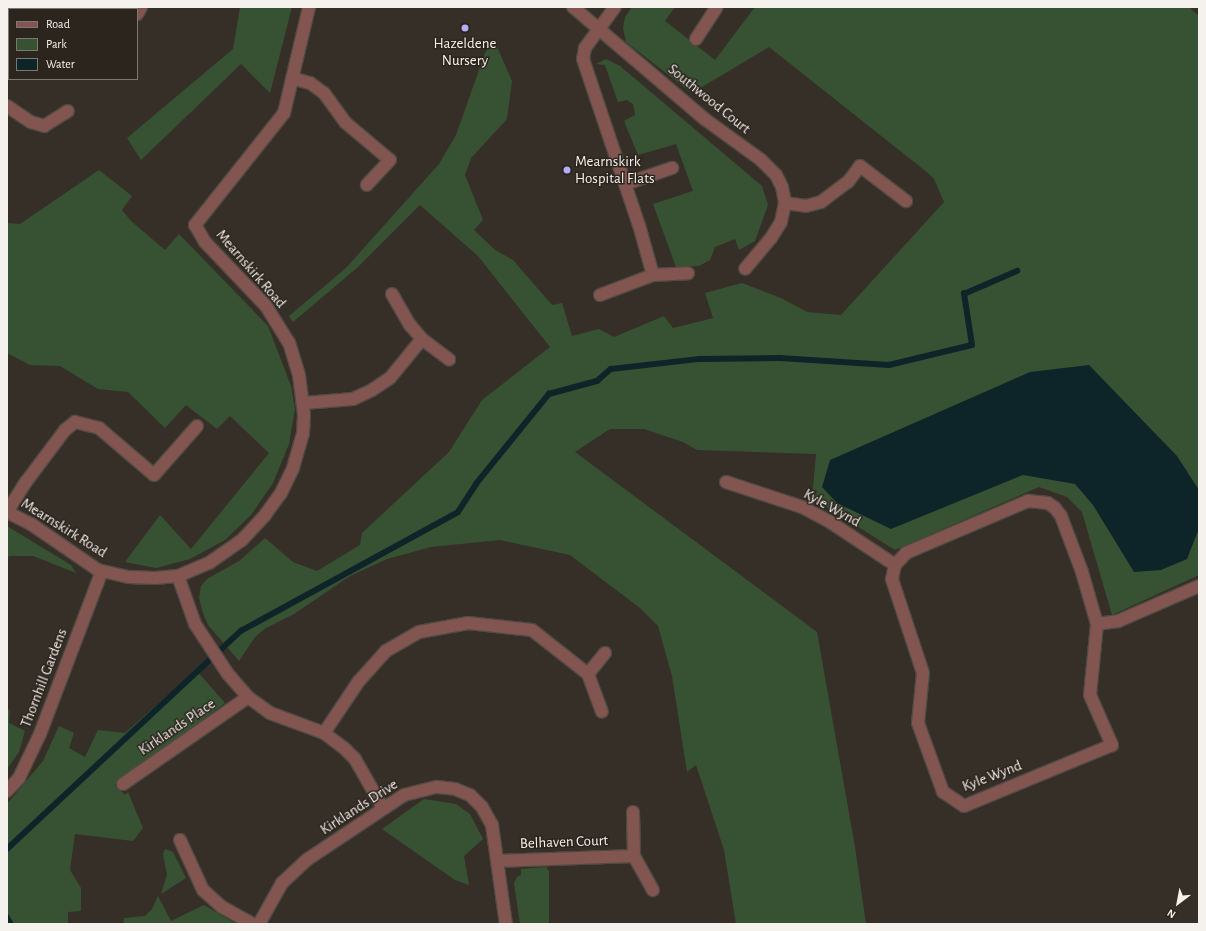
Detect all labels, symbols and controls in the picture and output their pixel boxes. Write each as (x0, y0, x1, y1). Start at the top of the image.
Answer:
legend (8, 8, 138, 80)
text: Road (46, 18, 70, 30)
marker: Hazeldene Nursery (460, 23, 470, 33)
place label: Hazeldene Nursery (434, 34, 496, 69)
text: Park (46, 38, 67, 50)
text: Water (46, 58, 75, 70)
street label: Southwood Court (664, 60, 754, 138)
place label: Mearnskirk Hospital Flats (575, 152, 654, 187)
marker: Mearnskirk Hospital Flats (562, 165, 572, 175)
street label: Mearnskirk Road (212, 226, 290, 312)
street label: Kyle Wynd (800, 485, 864, 531)
street label: Mearnskirk Road (18, 494, 110, 562)
street label: Thornhill Gardens (17, 626, 71, 730)
street label: Kirklands Place (135, 695, 219, 759)
street label: Kyle Wynd (960, 756, 1024, 796)
street label: Kirklands Drive (317, 775, 401, 839)
street label: Belhaven Court (520, 831, 608, 853)
north arrow (1158, 883, 1198, 923)
text: N (1165, 907, 1178, 920)

